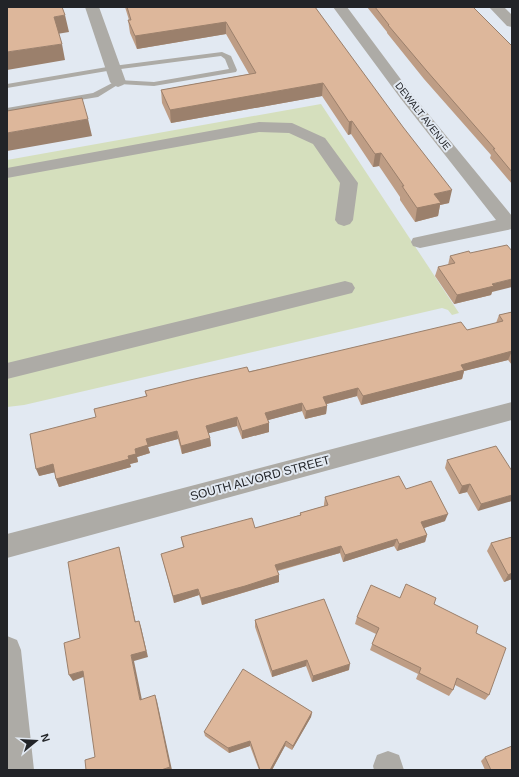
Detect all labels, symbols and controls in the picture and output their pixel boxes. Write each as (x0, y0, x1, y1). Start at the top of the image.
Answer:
street label: DEWALT AVENUE (393, 80, 453, 152)
street label: SOUTH ALVORD STREET (189, 452, 332, 503)
north arrow (16, 721, 56, 761)
text: N (39, 732, 52, 744)

